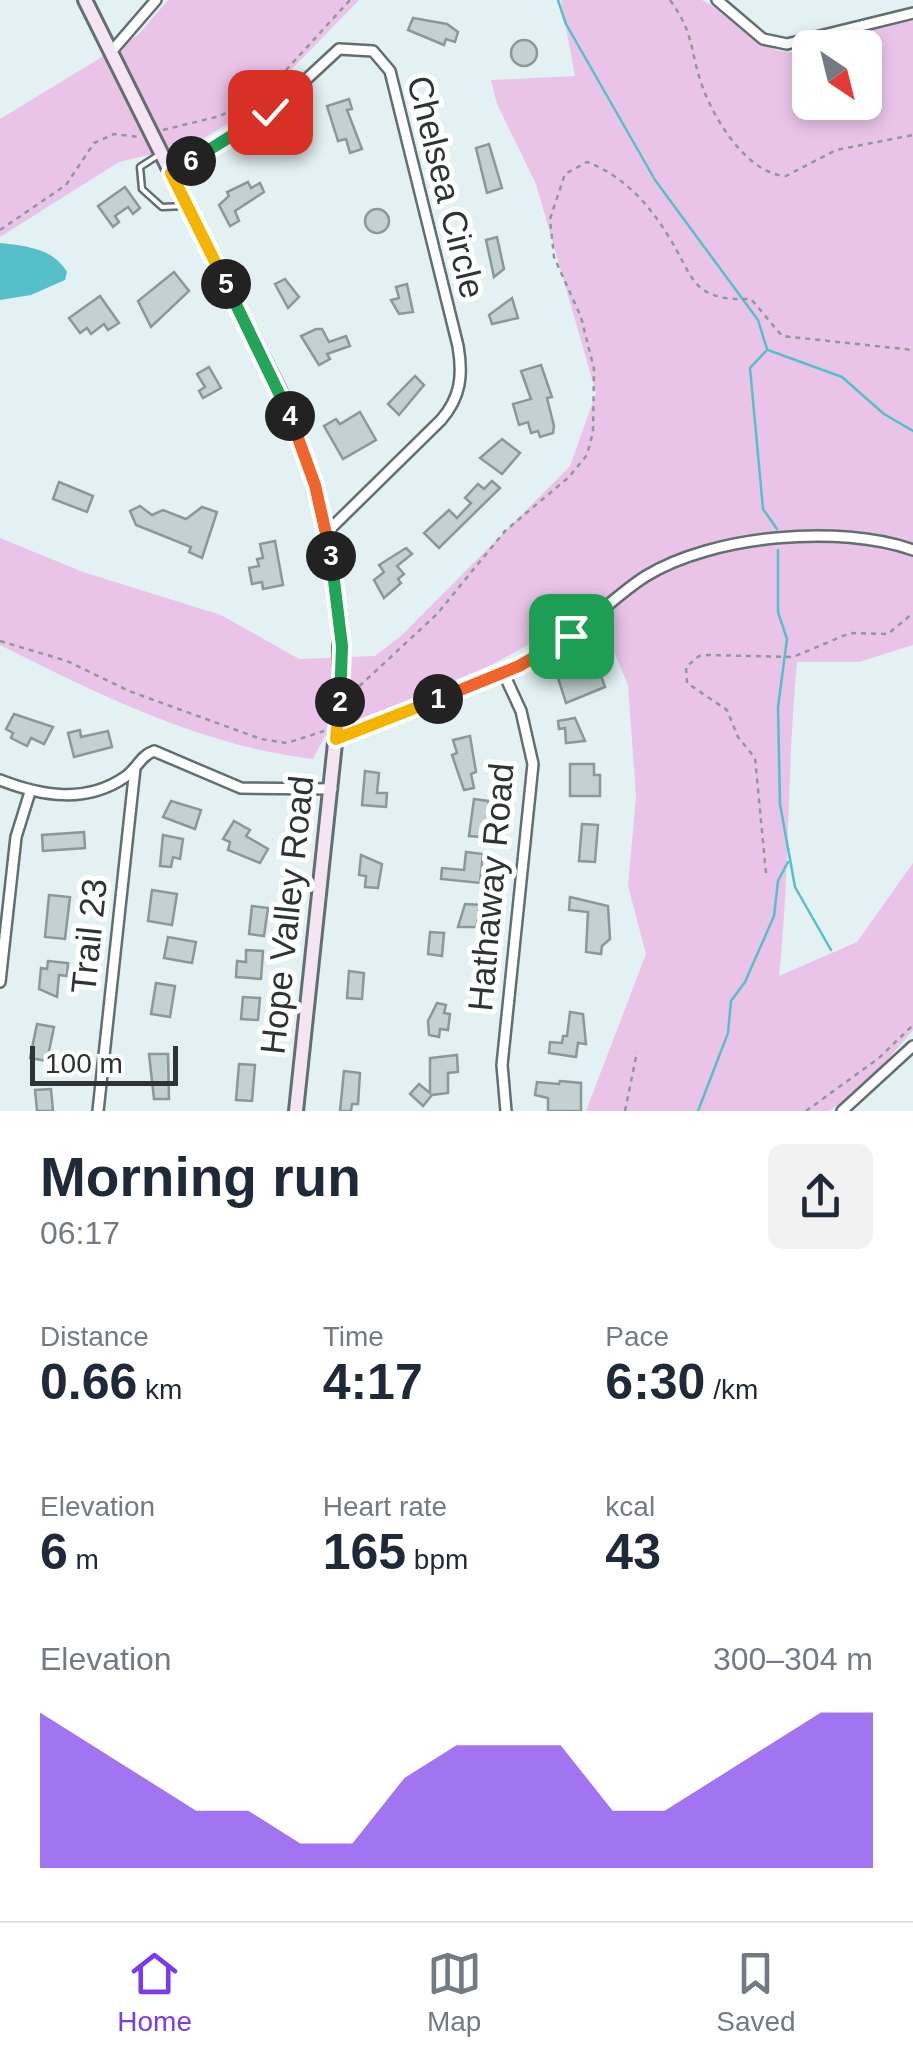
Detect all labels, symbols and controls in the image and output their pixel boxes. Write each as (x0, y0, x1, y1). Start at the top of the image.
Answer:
north arrow (792, 30, 882, 120)
map controls (792, 30, 882, 120)
pin (228, 70, 313, 155)
street label: Chelsea Circle (400, 72, 493, 302)
icon: check (243, 85, 298, 140)
pin: 6 (166, 136, 216, 186)
text: 6 (183, 145, 199, 176)
pin: 5 (201, 259, 251, 309)
text: 5 (218, 268, 234, 299)
pin: 4 (265, 391, 315, 441)
text: 4 (282, 400, 298, 431)
pin: 3 (306, 531, 356, 581)
text: 3 (323, 540, 339, 571)
pin (529, 594, 614, 679)
icon: arrive (544, 609, 599, 664)
pin: 1 (413, 674, 463, 724)
pin: 2 (315, 677, 365, 727)
text: 1 (430, 683, 446, 714)
text: 2 (332, 686, 348, 717)
street label: Hathaway Road (460, 761, 521, 1013)
street label: Hope Valley Road (253, 774, 321, 1056)
street label: Trail 23 (63, 877, 114, 995)
scale bar (30, 1041, 178, 1086)
text: 100 m (45, 1048, 123, 1079)
button: share (768, 1144, 873, 1249)
text: Morning run (40, 1146, 361, 1208)
text: 06:17 (40, 1215, 120, 1251)
text: Distance (40, 1321, 149, 1352)
text: Time (323, 1321, 384, 1352)
text: Pace (605, 1321, 669, 1352)
text: 0.66 (40, 1354, 137, 1410)
text: 4:17 (323, 1354, 423, 1410)
text: 6:30 (605, 1354, 705, 1410)
text: km (137, 1374, 182, 1405)
text: /km (705, 1374, 758, 1405)
text: Elevation (40, 1491, 155, 1522)
text: Heart rate (323, 1491, 447, 1522)
text: kcal (605, 1491, 655, 1522)
text: 6 (40, 1524, 68, 1580)
text: 165 (323, 1524, 406, 1580)
text: 43 (605, 1524, 661, 1580)
text: m (68, 1544, 99, 1575)
text: bpm (406, 1544, 468, 1575)
text: Elevation (40, 1641, 172, 1677)
text: 300–304 m (713, 1641, 873, 1677)
tab: Home (117, 1946, 192, 2038)
tab: Map (427, 1946, 482, 2038)
tab: Saved (716, 1946, 796, 2038)

